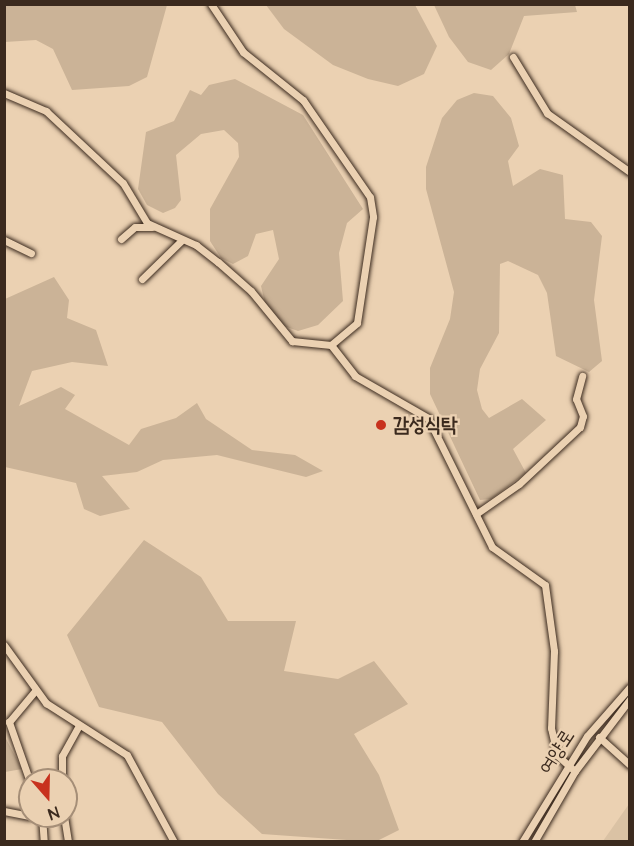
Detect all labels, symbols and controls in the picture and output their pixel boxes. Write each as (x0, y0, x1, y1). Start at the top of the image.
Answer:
place label: 감성식탁 (393, 413, 457, 437)
marker: 감성식탁 (374, 418, 388, 432)
street label: 여양로 (534, 725, 580, 779)
north arrow (18, 768, 78, 828)
text: N (45, 801, 62, 825)

